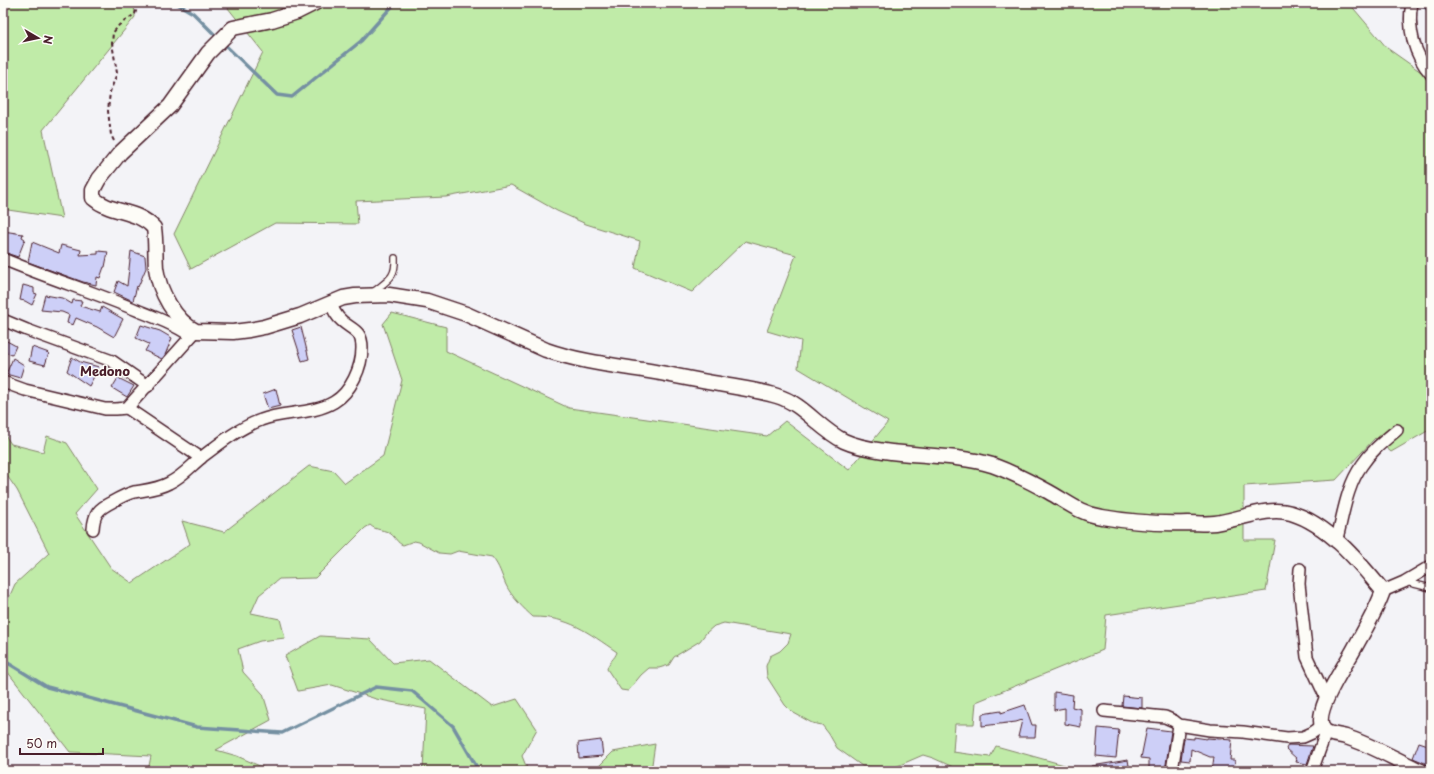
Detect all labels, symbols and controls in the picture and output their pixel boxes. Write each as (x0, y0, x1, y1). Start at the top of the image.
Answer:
north arrow (18, 18, 58, 58)
text: N (39, 34, 57, 46)
district label: Medono (80, 361, 130, 380)
scale bar (20, 730, 103, 756)
text: 50 m (26, 734, 57, 752)

